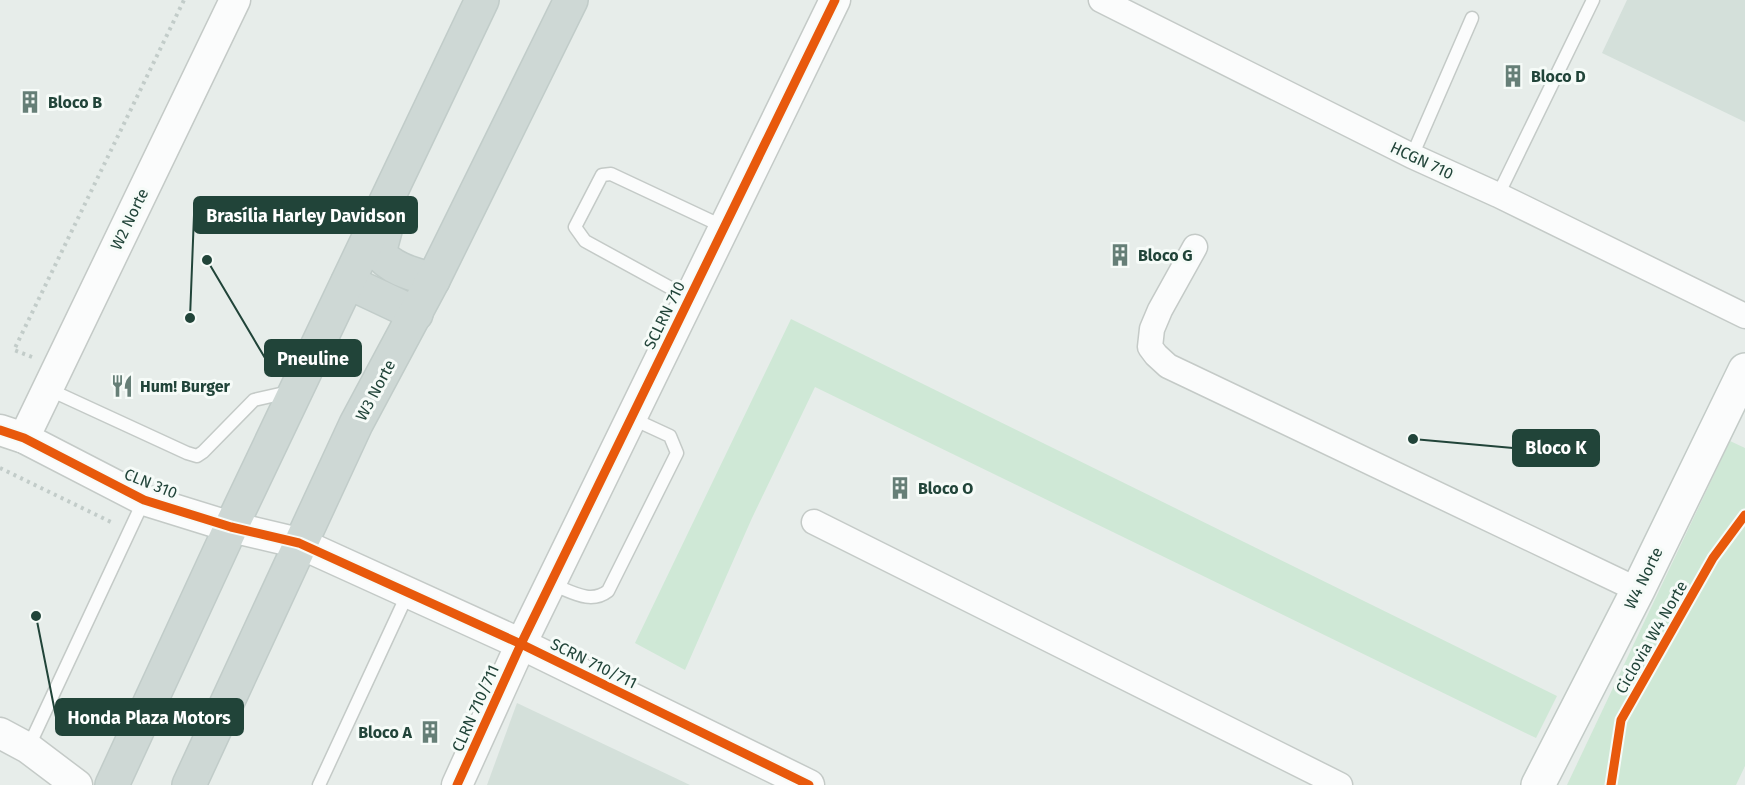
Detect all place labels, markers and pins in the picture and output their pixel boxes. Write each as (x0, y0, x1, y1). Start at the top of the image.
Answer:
building icon: Bloco D (1500, 63, 1526, 89)
place label: Bloco D (1531, 67, 1586, 86)
building icon: Bloco B (17, 89, 43, 115)
place label: Bloco B (48, 93, 102, 112)
callout: Brasília Harley Davidson (194, 197, 417, 233)
building icon: Bloco G (1107, 242, 1133, 268)
place label: Bloco G (1138, 246, 1193, 265)
callout: Pneuline (265, 340, 361, 376)
restaurant icon: Hum! Burger (109, 373, 135, 399)
place label: Hum! Burger (140, 377, 231, 396)
callout: Bloco K (1513, 430, 1599, 466)
building icon: Bloco O (887, 475, 913, 501)
place label: Bloco O (918, 479, 973, 498)
callout: Honda Plaza Motors (56, 699, 243, 735)
building icon: Bloco A (417, 719, 443, 745)
place label: Bloco A (358, 723, 413, 742)

